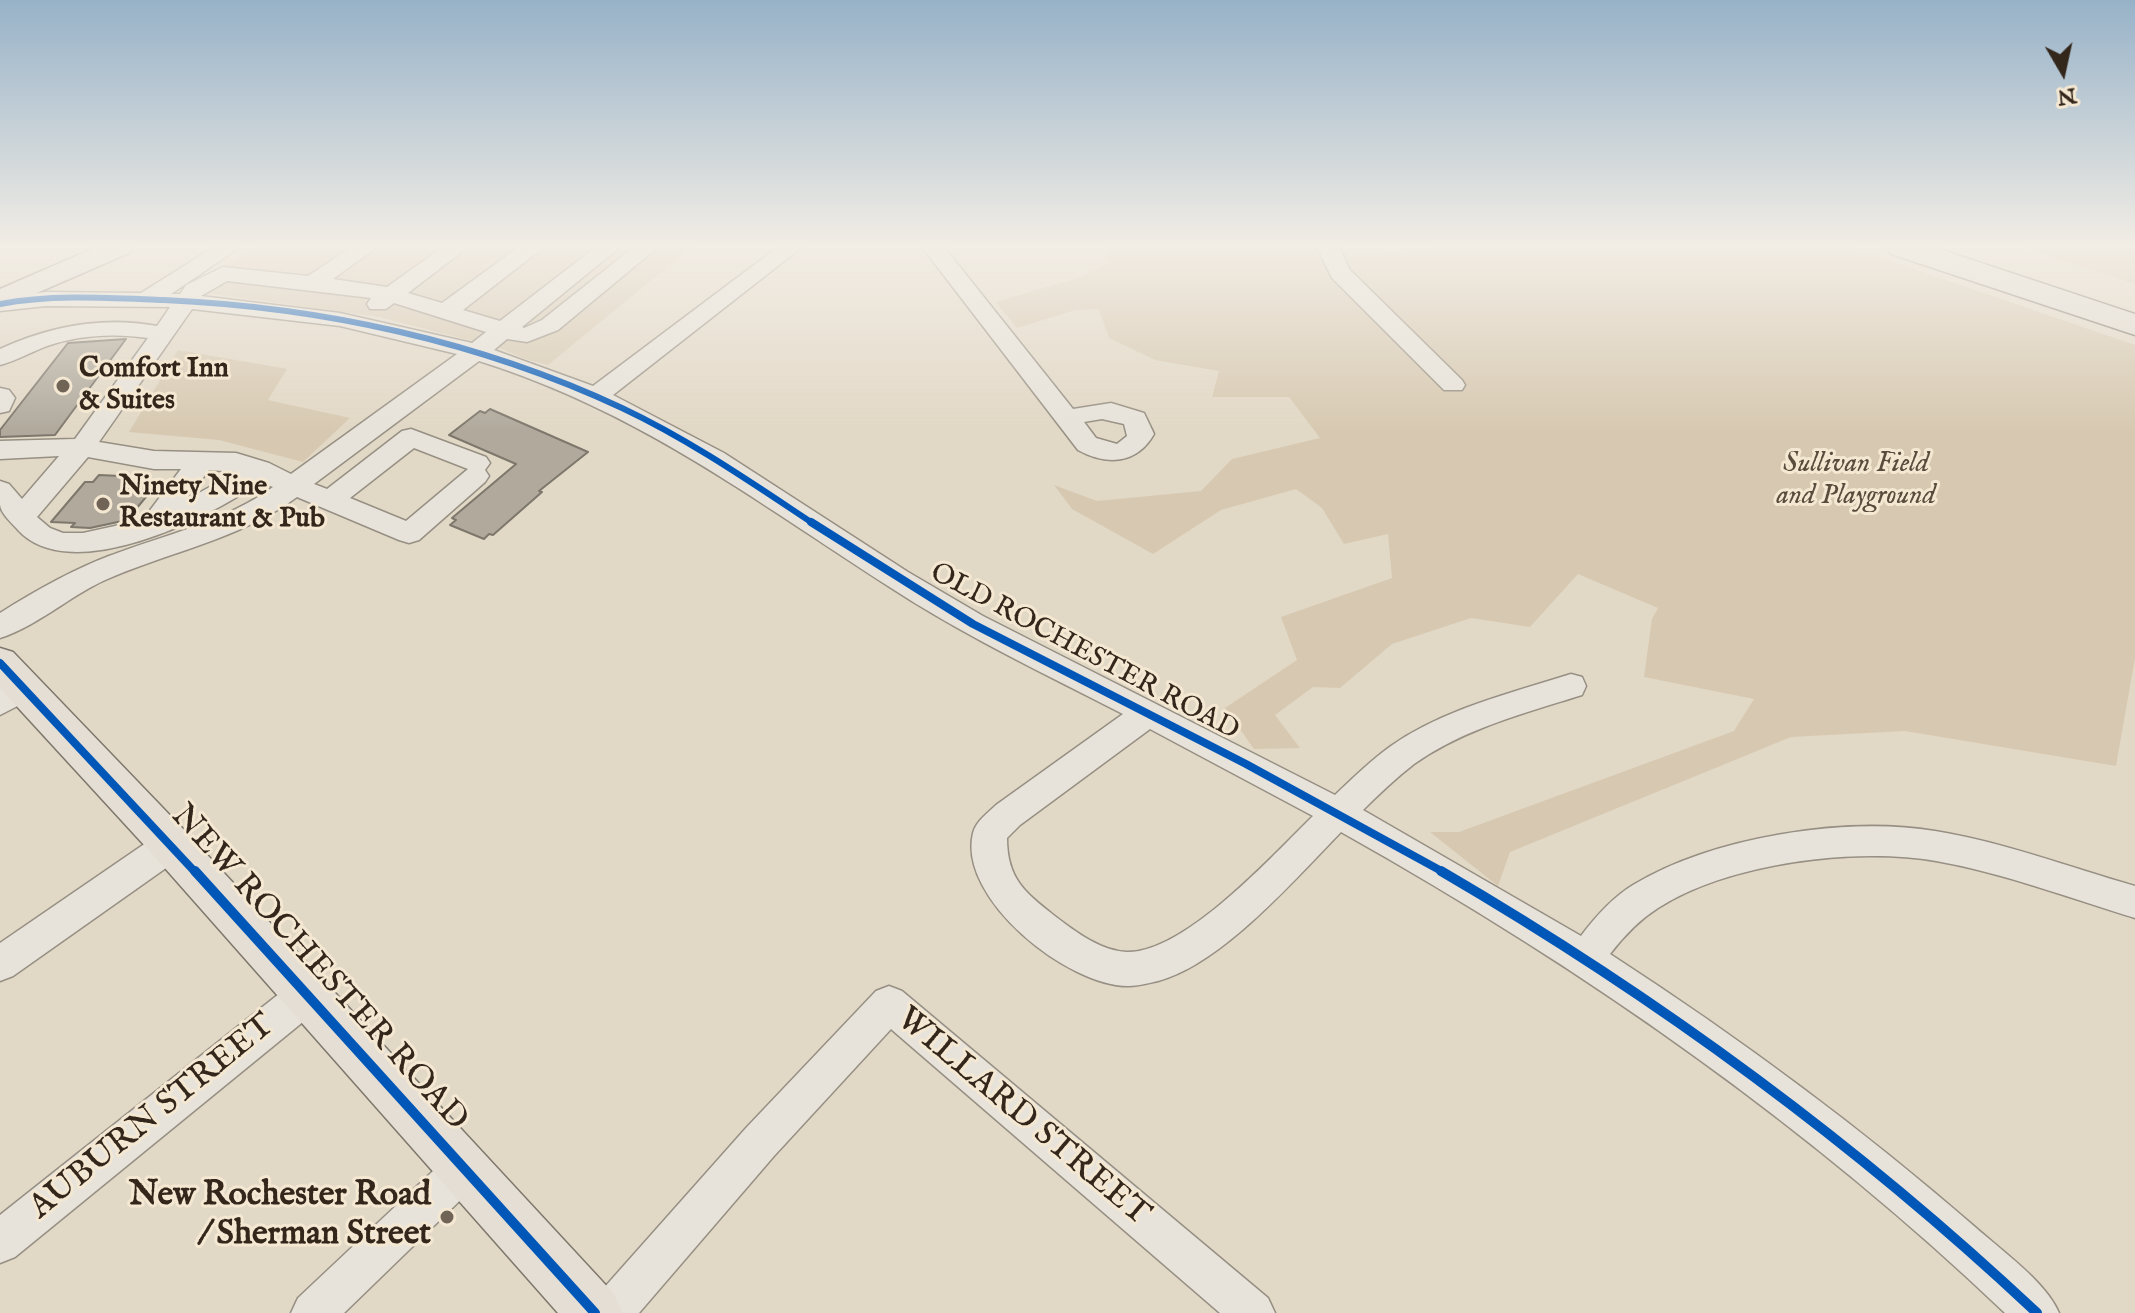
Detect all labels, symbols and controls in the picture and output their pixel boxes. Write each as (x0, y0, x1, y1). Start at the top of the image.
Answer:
north arrow (2023, 32, 2103, 112)
text: N (2055, 80, 2078, 111)
place label: Comfort Inn & Suites (79, 353, 229, 419)
marker: Comfort Inn & Suites (54, 377, 72, 395)
park label: Sullivan Field and Playground (1776, 448, 1936, 514)
place label: Ninety Nine Restaurant & Pub (119, 471, 325, 537)
marker: Ninety Nine Restaurant & Pub (94, 495, 112, 513)
street label: OLD ROCHESTER ROAD (924, 557, 1244, 749)
street label: NEW ROCHESTER ROAD (161, 798, 475, 1140)
street label: WILLARD STREET (887, 1000, 1157, 1236)
street label: AUBURN STREET (22, 1007, 284, 1229)
place label: New Rochester Road / Sherman Street (129, 1177, 431, 1256)
marker: New Rochester Road / Sherman Street (438, 1208, 456, 1226)

